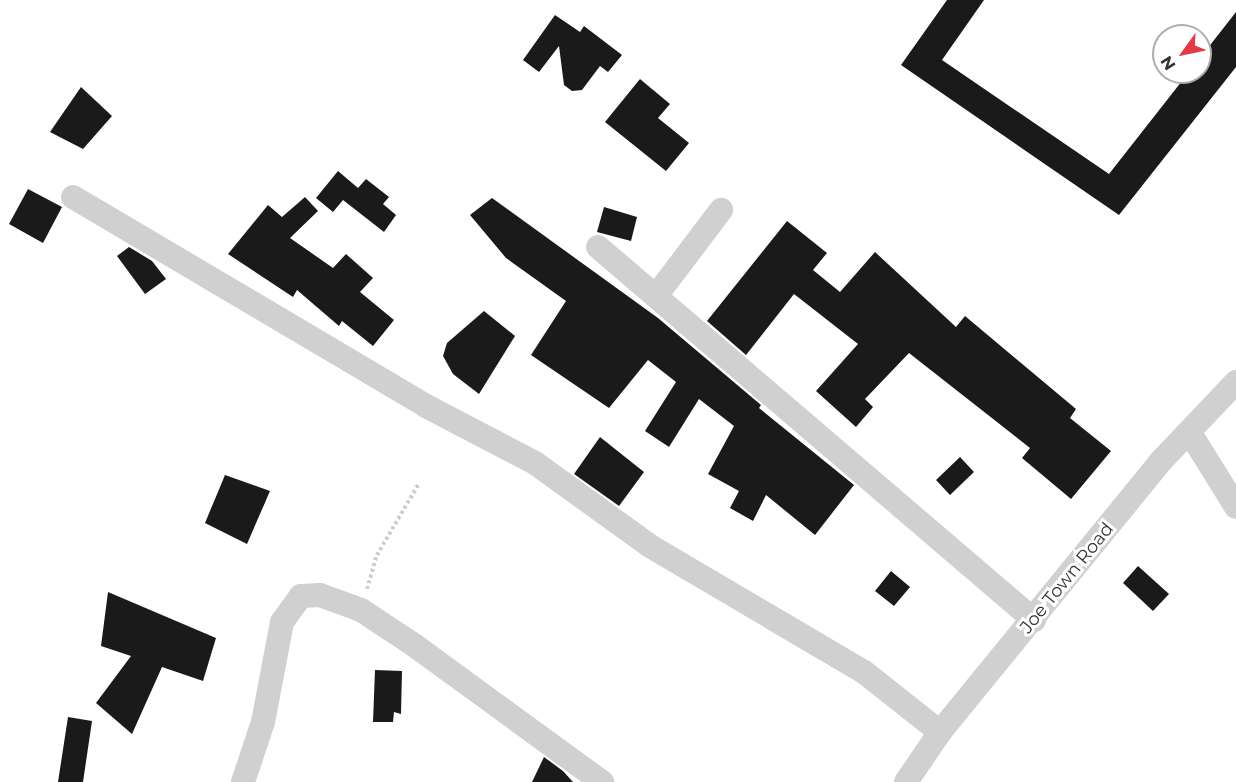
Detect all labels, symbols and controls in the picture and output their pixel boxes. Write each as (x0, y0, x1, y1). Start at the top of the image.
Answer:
north arrow (1152, 24, 1212, 84)
text: N (1157, 52, 1180, 74)
street label: Joe Town Road (1016, 518, 1118, 638)

